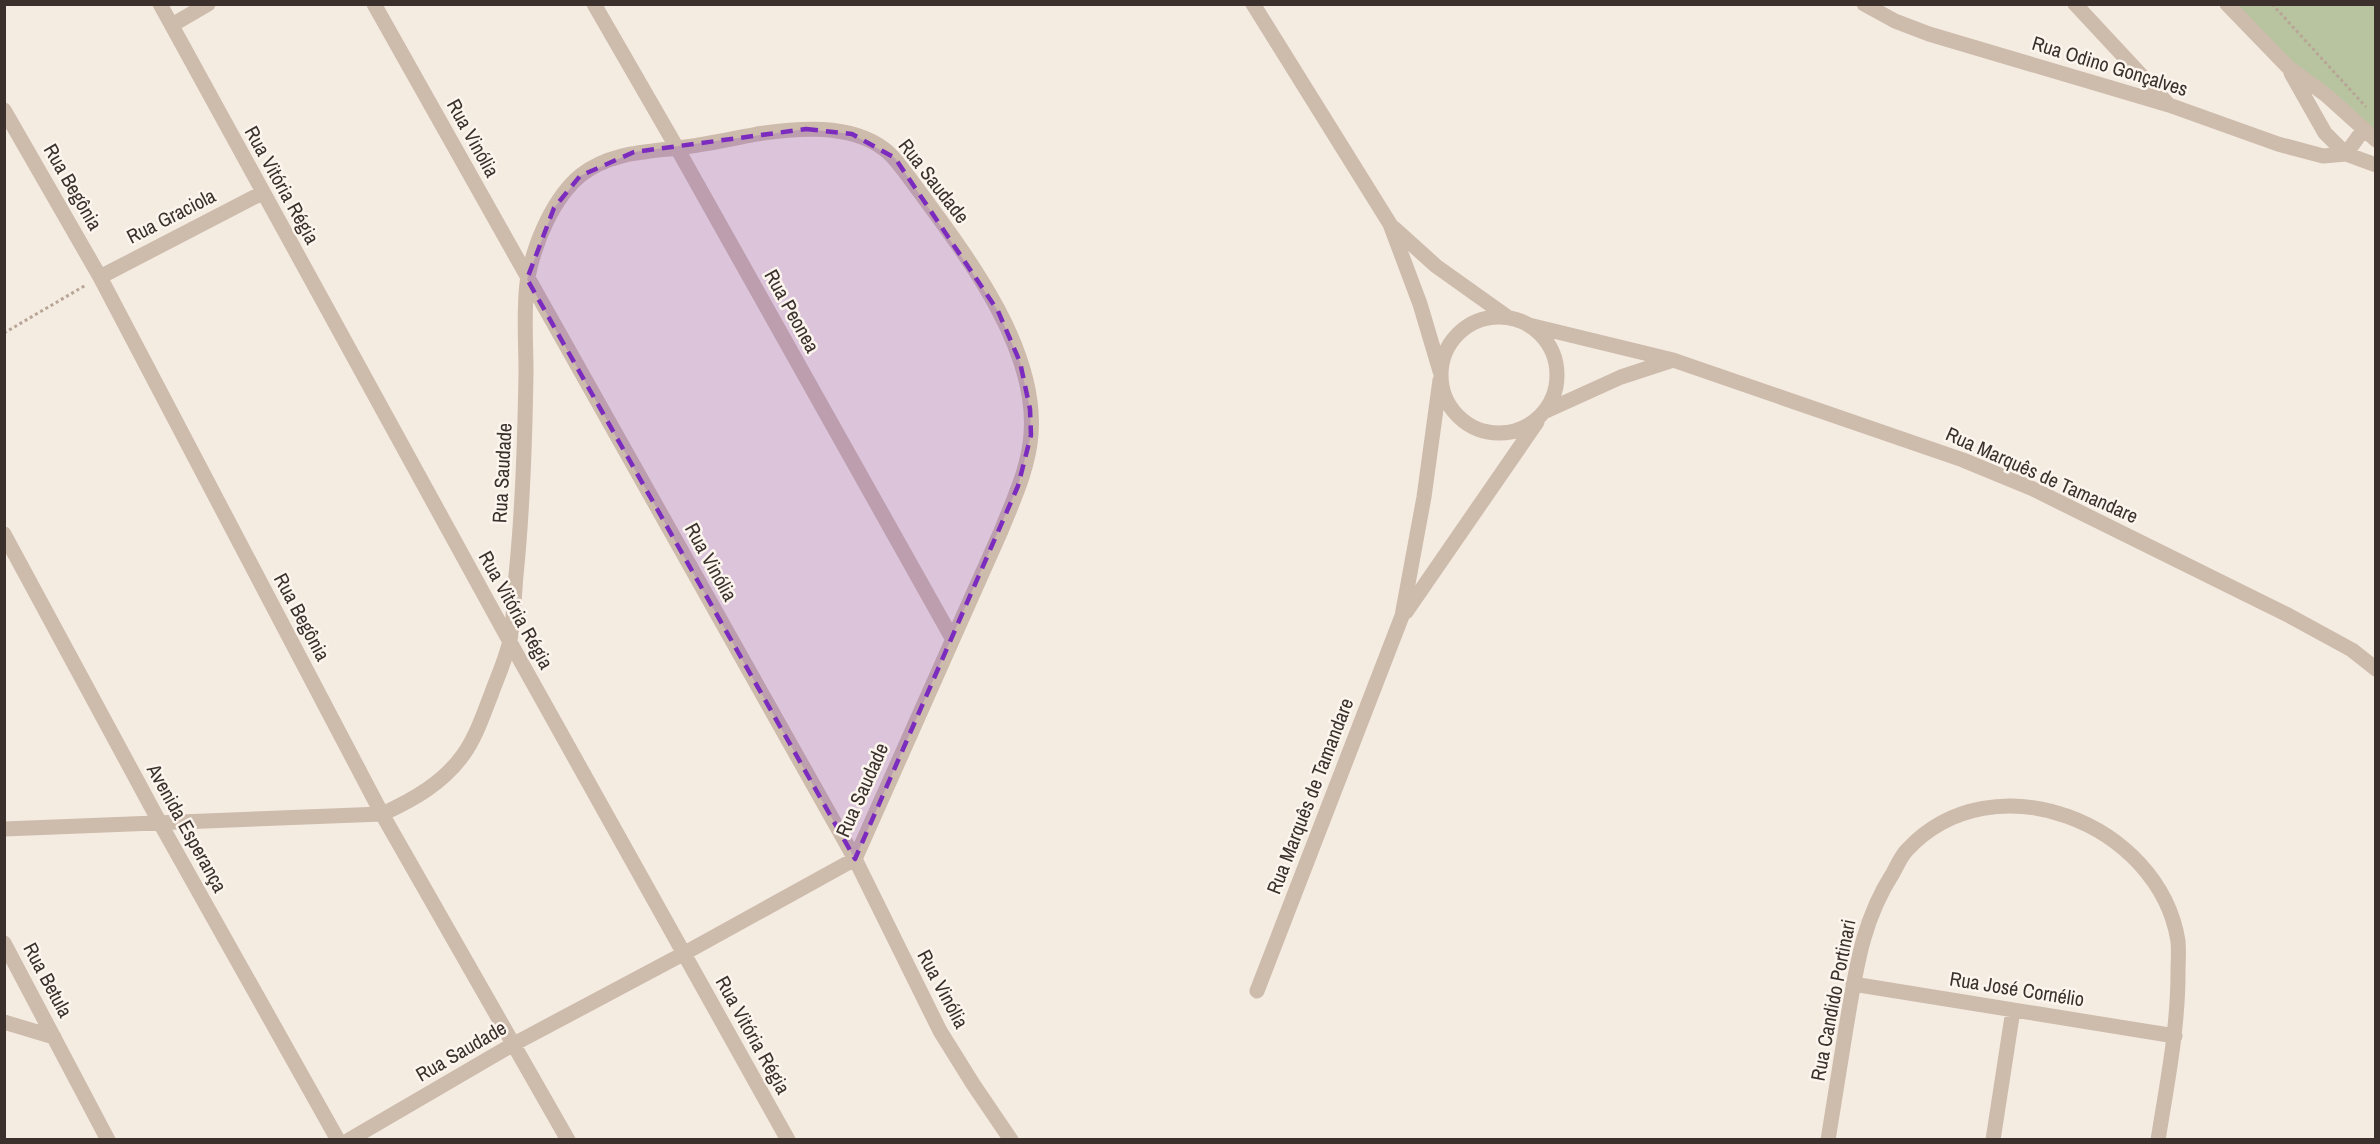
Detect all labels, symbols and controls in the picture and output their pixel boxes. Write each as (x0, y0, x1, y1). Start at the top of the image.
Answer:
street label: Rua Odino Gonçalves (2029, 29, 2191, 102)
street label: Rua Vinólia (441, 94, 506, 182)
street label: Rua Vitória Régia (239, 121, 326, 249)
street label: Rua Saudade (893, 133, 976, 229)
street label: Rua Begônia (38, 139, 109, 235)
street label: Rua Graciola (122, 182, 220, 250)
street label: Rua Peonea (759, 264, 826, 357)
street label: Rua Marquês de Tamandare (1942, 420, 2143, 529)
street label: Rua Saudade (485, 422, 518, 524)
street label: Rua Vinólia (679, 518, 744, 606)
street label: Rua Vitória Régia (473, 546, 560, 674)
street label: Rua Begônia (268, 568, 337, 665)
street label: Rua Marquês de Tamandare (1260, 694, 1359, 898)
street label: Rua Saudade (829, 738, 894, 841)
street label: Avenida Esperança (141, 758, 234, 897)
street label: Rua Candido Portinari (1804, 917, 1861, 1083)
street label: Rua Betula (17, 938, 79, 1022)
street label: Rua Vinólia (911, 945, 975, 1033)
street label: Rua José Cornélio (1948, 965, 2086, 1012)
street label: Rua Vitória Régia (710, 971, 797, 1099)
street label: Rua Saudade (411, 1014, 511, 1087)

